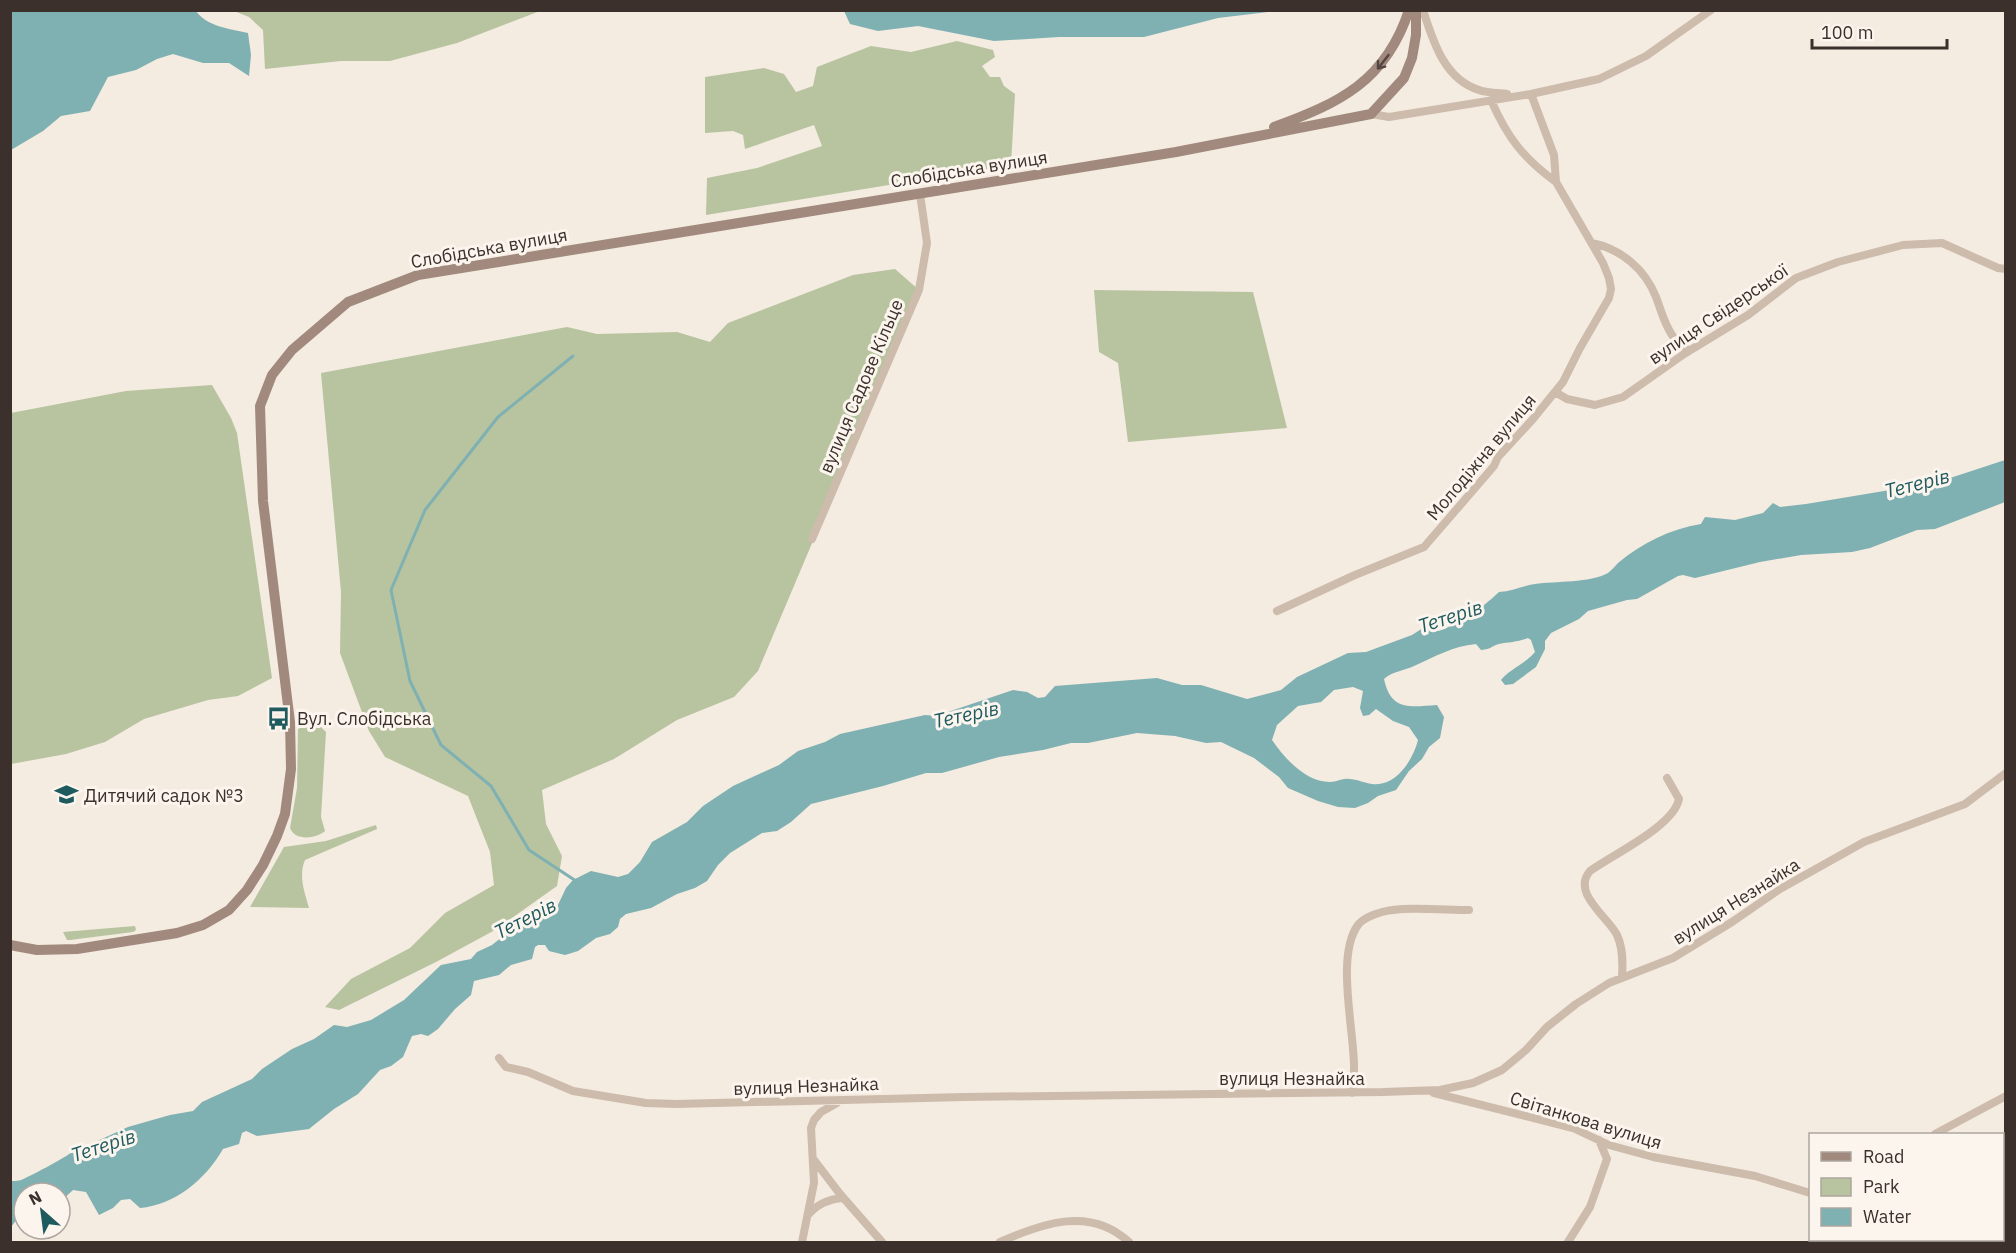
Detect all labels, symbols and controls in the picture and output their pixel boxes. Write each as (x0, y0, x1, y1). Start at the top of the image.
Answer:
scale bar (1812, 12, 1947, 50)
text: 100 m (1821, 21, 1873, 44)
one-way arrow (1376, 54, 1389, 70)
street label: Слобідська вулиця (889, 145, 1049, 193)
street label: Слобідська вулиця (409, 223, 569, 273)
street label: вулиця Свідерської (1644, 258, 1793, 369)
street label: вулиця Садове Кільце (814, 295, 908, 476)
street label: Молодіжна вулиця (1421, 389, 1541, 525)
water label: Тетерів (1882, 462, 1952, 504)
water label: Тетерів (1414, 593, 1486, 639)
water label: Тетерів (931, 694, 1001, 734)
bus stop icon: Вул. Слобідська (266, 705, 292, 731)
place label: Вул. Слобідська (297, 707, 432, 730)
school or university icon: Дитячий садок №3 (53, 782, 79, 808)
place label: Дитячий садок №3 (84, 784, 244, 807)
street label: вулиця Незнайка (1668, 852, 1804, 949)
water label: Тетерів (489, 891, 561, 945)
street label: вулиця Незнайка (1219, 1067, 1365, 1090)
street label: вулиця Незнайка (733, 1072, 880, 1100)
street label: Світанкова вулиця (1507, 1086, 1665, 1154)
water label: Тетерів (67, 1122, 139, 1168)
legend (1809, 1133, 2004, 1241)
text: Road (1863, 1145, 1904, 1168)
text: Park (1863, 1175, 1900, 1198)
north arrow (12, 1181, 72, 1241)
text: N (25, 1186, 45, 1209)
text: Water (1863, 1205, 1912, 1228)

